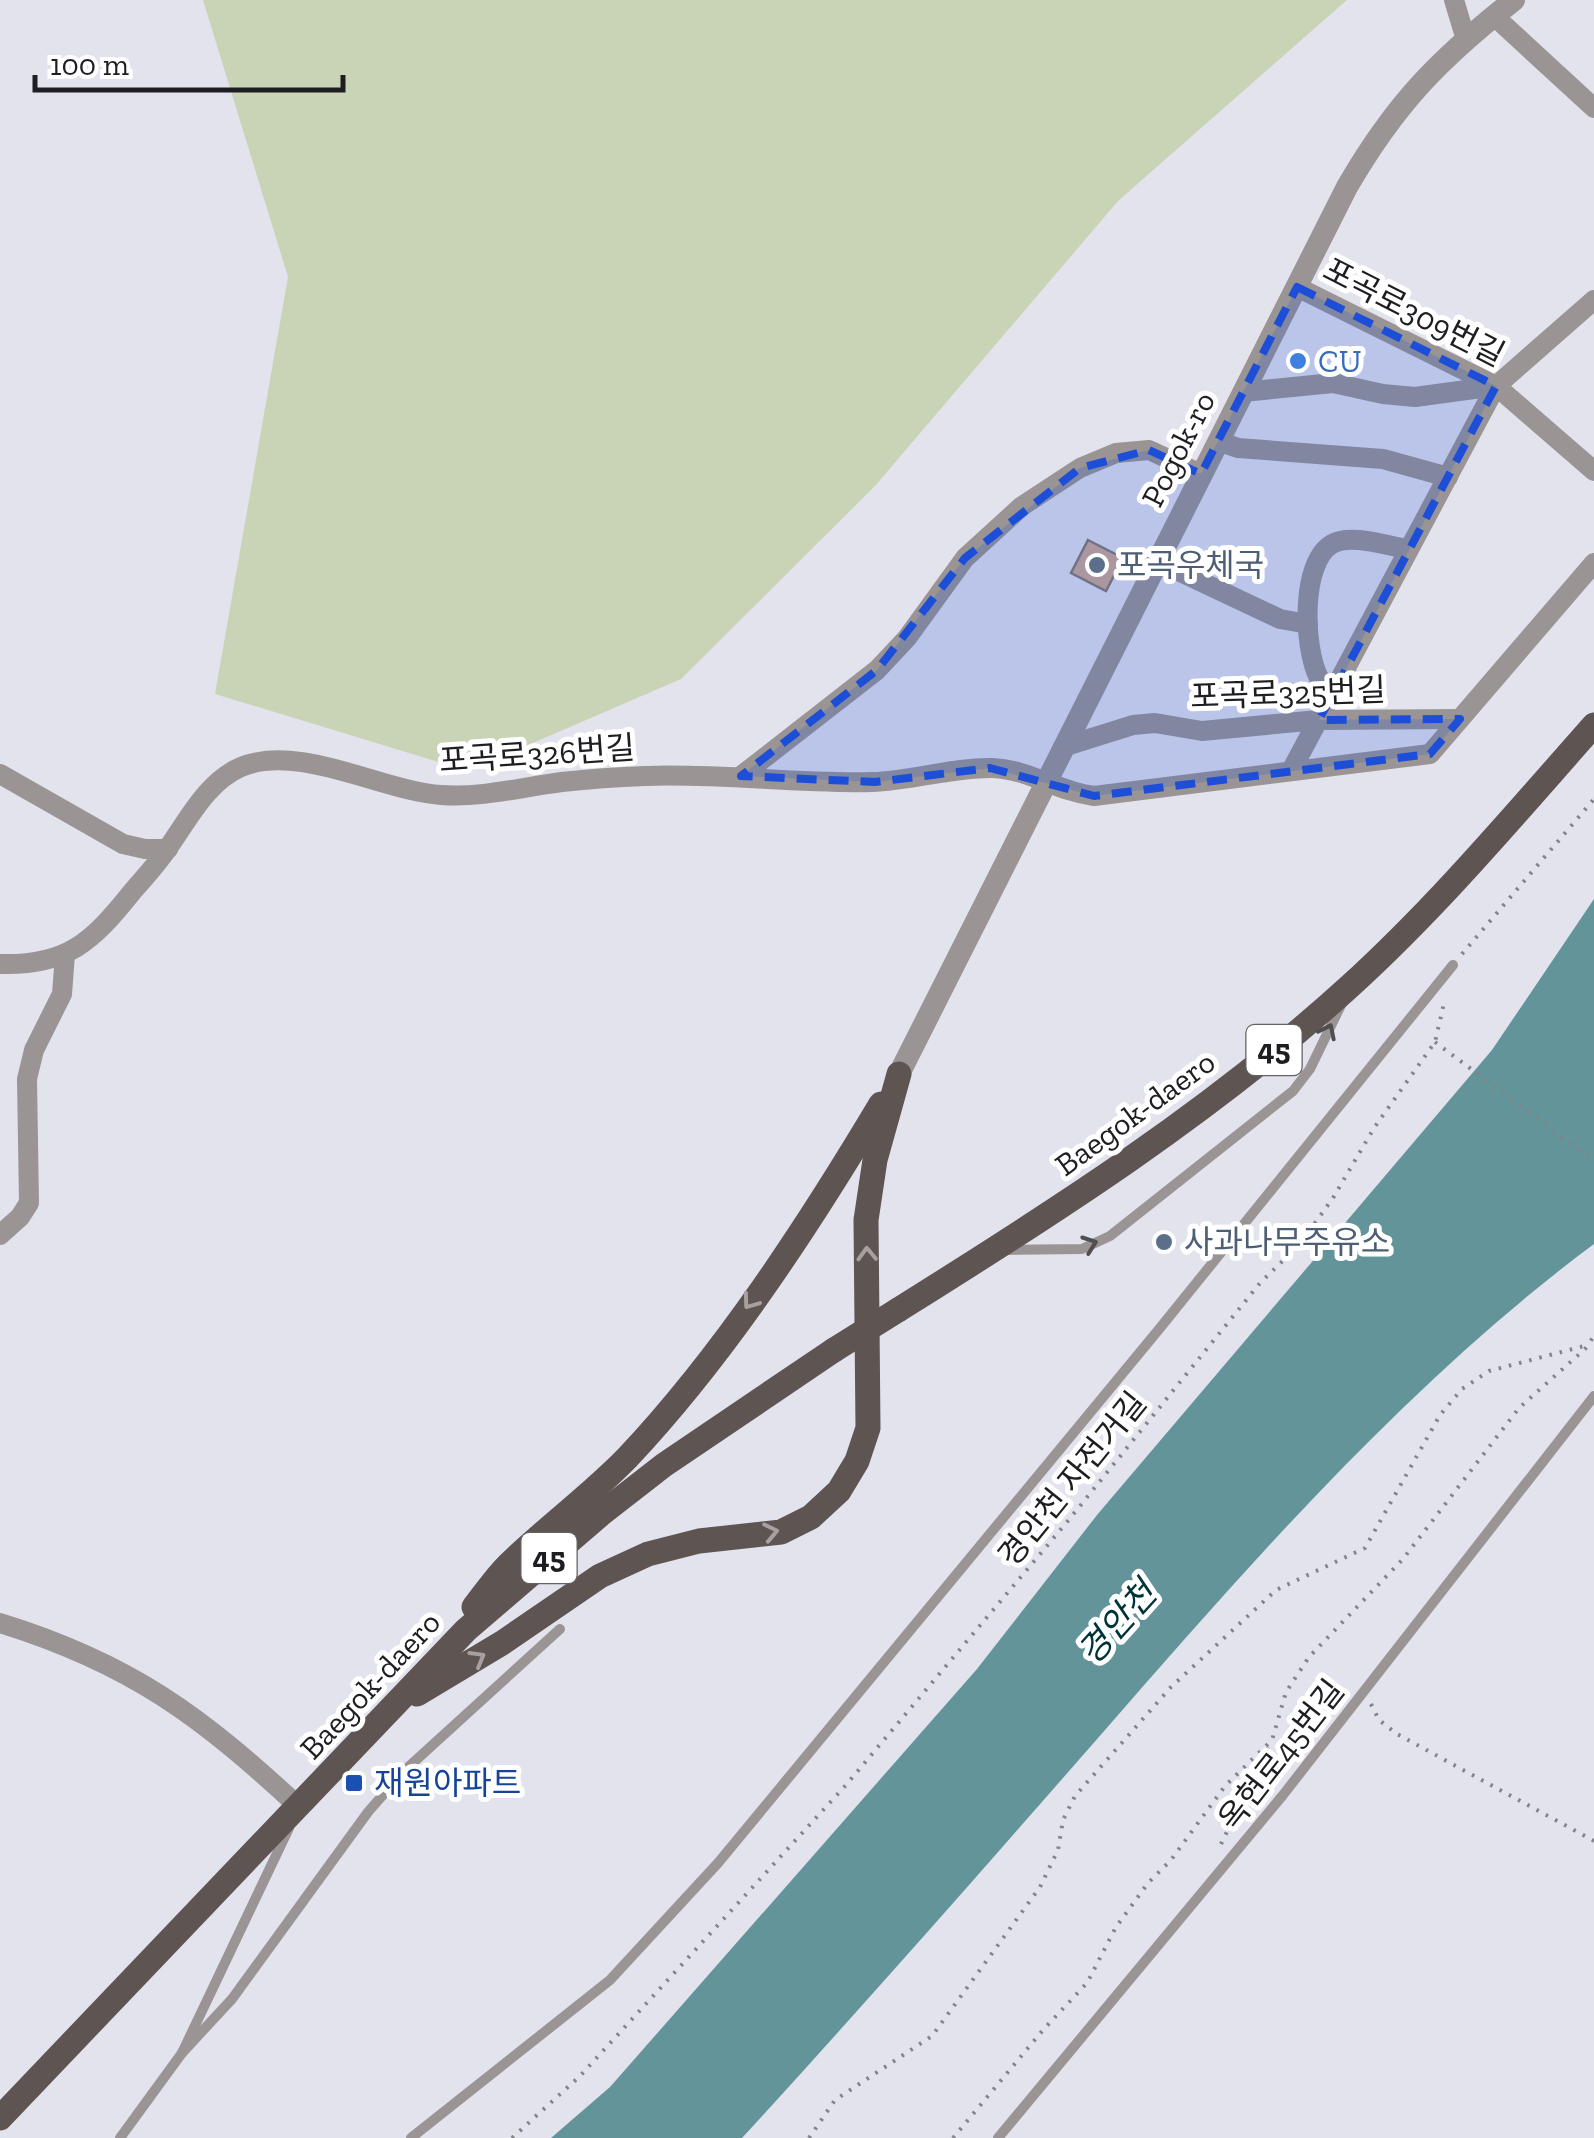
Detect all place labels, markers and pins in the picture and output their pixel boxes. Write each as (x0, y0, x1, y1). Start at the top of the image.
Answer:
place label: CU (1318, 342, 1362, 380)
marker: CU (1287, 350, 1309, 372)
place label: 포곡우체국 (1117, 546, 1264, 584)
marker: 포곡우체국 (1086, 554, 1108, 576)
place label: 사과나무주유소 (1184, 1223, 1390, 1261)
marker: 사과나무주유소 (1153, 1231, 1175, 1253)
place label: 재원아파트 (374, 1764, 521, 1802)
marker: 재원아파트 (343, 1772, 365, 1794)

